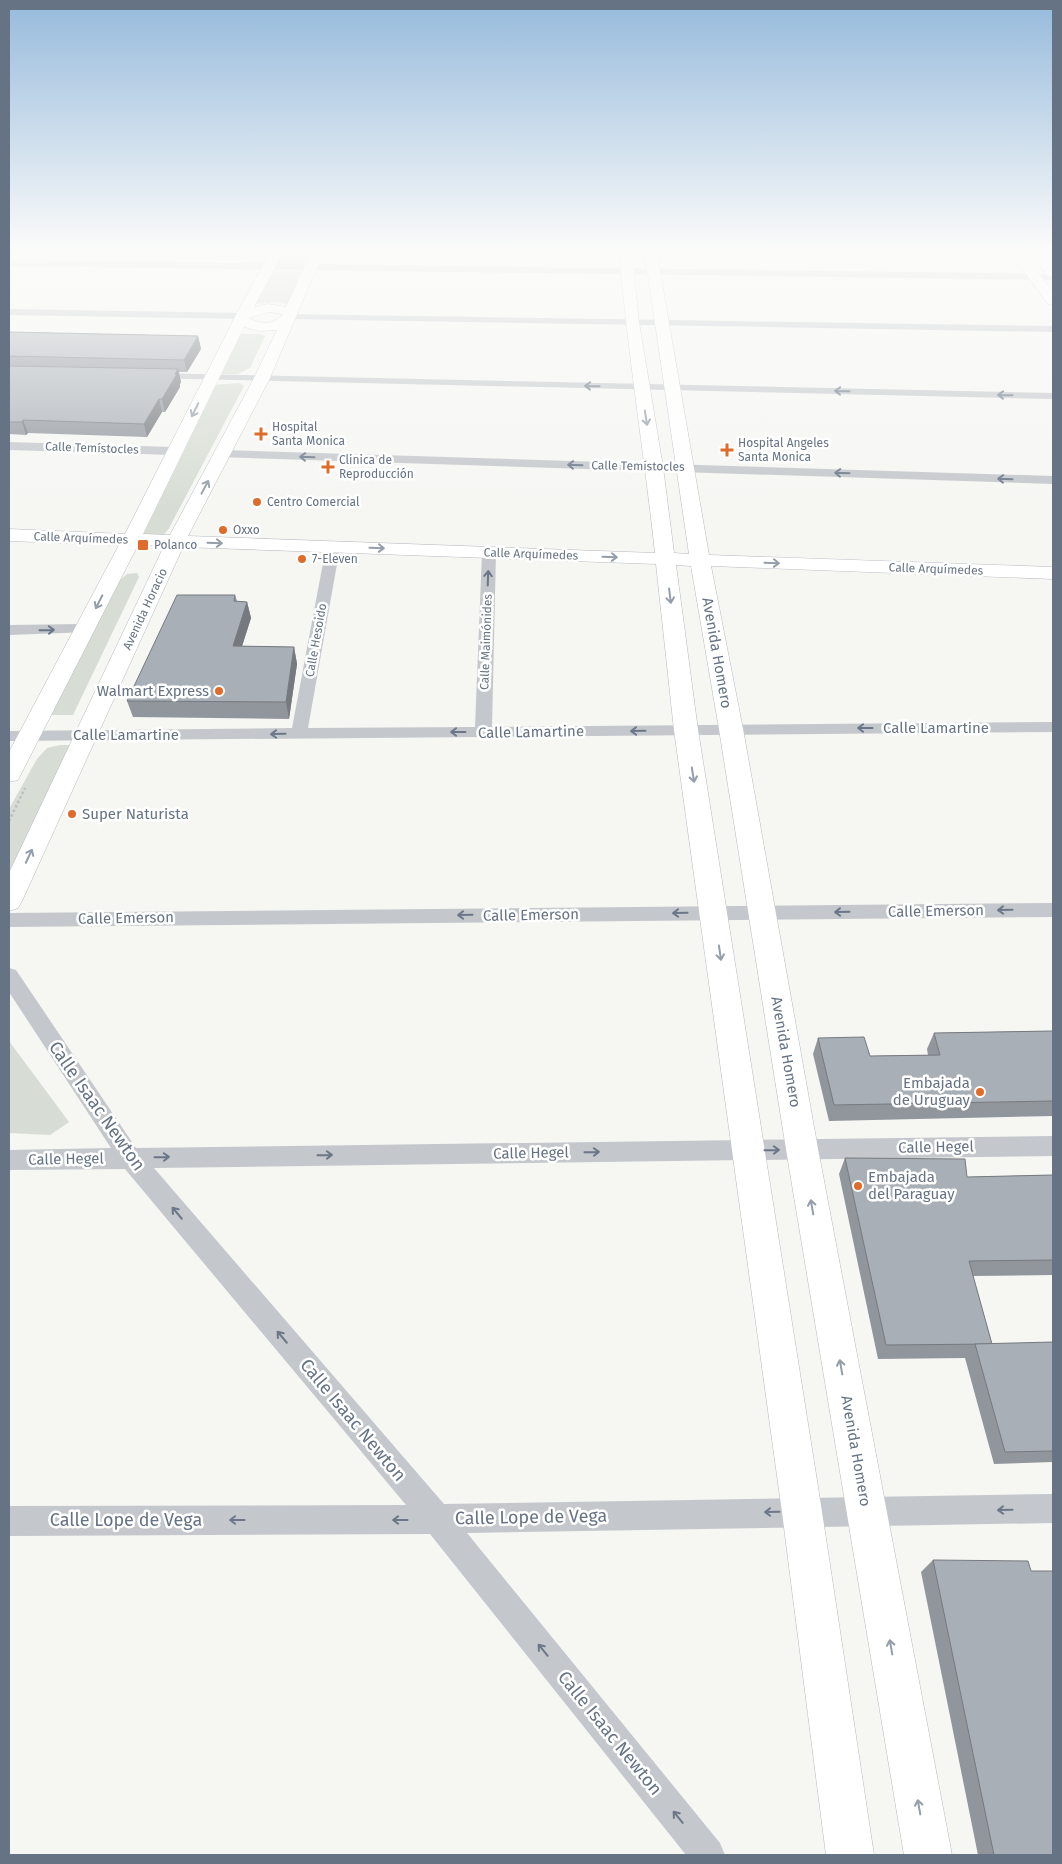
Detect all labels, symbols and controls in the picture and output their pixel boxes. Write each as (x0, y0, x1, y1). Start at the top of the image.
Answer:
one-way arrow (584, 381, 600, 391)
one-way arrow (834, 386, 850, 396)
one-way arrow (997, 390, 1013, 399)
one-way arrow (190, 402, 200, 417)
one-way arrow (641, 409, 651, 425)
place label: Hospital Santa Monica (272, 420, 345, 448)
marker: Hospital Santa Monica (254, 427, 268, 441)
place label: Hospital Angeles Santa Monica (738, 436, 829, 464)
street label: Calle Temístocles (45, 439, 139, 457)
marker: Hospital Angeles Santa Monica (720, 443, 734, 457)
one-way arrow (300, 452, 316, 461)
place label: Clinica de Reproducción (339, 453, 414, 481)
street label: Calle Temístocles (591, 458, 685, 474)
marker: Clinica de Reproducción (321, 460, 335, 474)
one-way arrow (567, 460, 584, 470)
one-way arrow (834, 468, 850, 478)
one-way arrow (997, 474, 1013, 483)
one-way arrow (200, 479, 210, 494)
place label: Centro Comercial (267, 495, 360, 509)
marker: Centro Comercial (251, 496, 263, 508)
place label: Oxxo (233, 523, 260, 537)
marker: Oxxo (217, 524, 229, 536)
street label: Calle Arquímedes (34, 529, 129, 547)
marker: Polanco (136, 538, 150, 552)
place label: Polanco (154, 538, 197, 552)
one-way arrow (207, 538, 223, 547)
one-way arrow (369, 544, 385, 553)
street label: Calle Arquímedes (484, 545, 579, 563)
place label: 7-Eleven (312, 552, 358, 566)
marker: 7-Eleven (296, 553, 308, 565)
one-way arrow (601, 553, 617, 562)
one-way arrow (764, 559, 780, 568)
street label: Calle Arquímedes (889, 560, 984, 578)
street label: Avenida Horacio (120, 566, 170, 652)
one-way arrow (484, 571, 493, 587)
one-way arrow (665, 588, 675, 604)
street label: Calle Maimónides (477, 593, 495, 690)
one-way arrow (94, 594, 103, 609)
street label: Avenida Homero (698, 596, 736, 710)
street label: Calle Hesoido (303, 602, 329, 678)
one-way arrow (38, 625, 54, 634)
place label: Walmart Express (97, 682, 209, 700)
marker: Walmart Express (213, 685, 225, 697)
street label: Calle Lamartine (883, 719, 989, 737)
street label: Calle Lamartine (478, 722, 584, 742)
one-way arrow (857, 723, 873, 733)
street label: Calle Lamartine (73, 726, 179, 744)
one-way arrow (630, 726, 646, 736)
one-way arrow (450, 727, 466, 737)
one-way arrow (270, 729, 286, 739)
one-way arrow (688, 766, 698, 782)
place label: Super Naturista (82, 805, 189, 823)
marker: Super Naturista (66, 808, 78, 820)
one-way arrow (25, 849, 35, 864)
street label: Calle Emerson (888, 901, 984, 921)
street label: Calle Emerson (483, 905, 579, 925)
one-way arrow (997, 905, 1013, 915)
one-way arrow (834, 907, 850, 917)
street label: Calle Emerson (78, 908, 174, 928)
one-way arrow (672, 908, 688, 918)
one-way arrow (457, 910, 473, 920)
one-way arrow (715, 944, 725, 960)
street label: Avenida Homero (767, 995, 805, 1109)
street label: Calle Isaac Newton (44, 1037, 150, 1175)
place label: Embajada de Uruguay (893, 1074, 971, 1109)
marker: Embajada de Uruguay (974, 1086, 986, 1098)
street label: Calle Hegel (898, 1137, 975, 1157)
street label: Calle Hegel (493, 1143, 570, 1163)
one-way arrow (764, 1145, 780, 1154)
one-way arrow (584, 1147, 600, 1157)
street label: Calle Hegel (28, 1149, 105, 1169)
one-way arrow (316, 1150, 333, 1160)
one-way arrow (154, 1153, 170, 1162)
place label: Embajada del Paraguay (868, 1168, 955, 1203)
marker: Embajada del Paraguay (852, 1180, 864, 1192)
one-way arrow (807, 1199, 817, 1215)
one-way arrow (171, 1207, 182, 1220)
one-way arrow (277, 1331, 288, 1344)
street label: Calle Isaac Newton (295, 1354, 411, 1486)
one-way arrow (836, 1359, 846, 1375)
street label: Avenida Homero (837, 1394, 875, 1508)
street label: Calle Lope de Vega (455, 1505, 607, 1529)
one-way arrow (997, 1505, 1013, 1515)
one-way arrow (764, 1508, 780, 1517)
street label: Calle Lope de Vega (50, 1509, 202, 1531)
one-way arrow (229, 1515, 246, 1525)
one-way arrow (392, 1515, 408, 1524)
one-way arrow (886, 1640, 895, 1656)
one-way arrow (537, 1644, 548, 1657)
street label: Calle Isaac Newton (553, 1667, 667, 1799)
one-way arrow (914, 1800, 924, 1816)
one-way arrow (672, 1811, 683, 1824)

